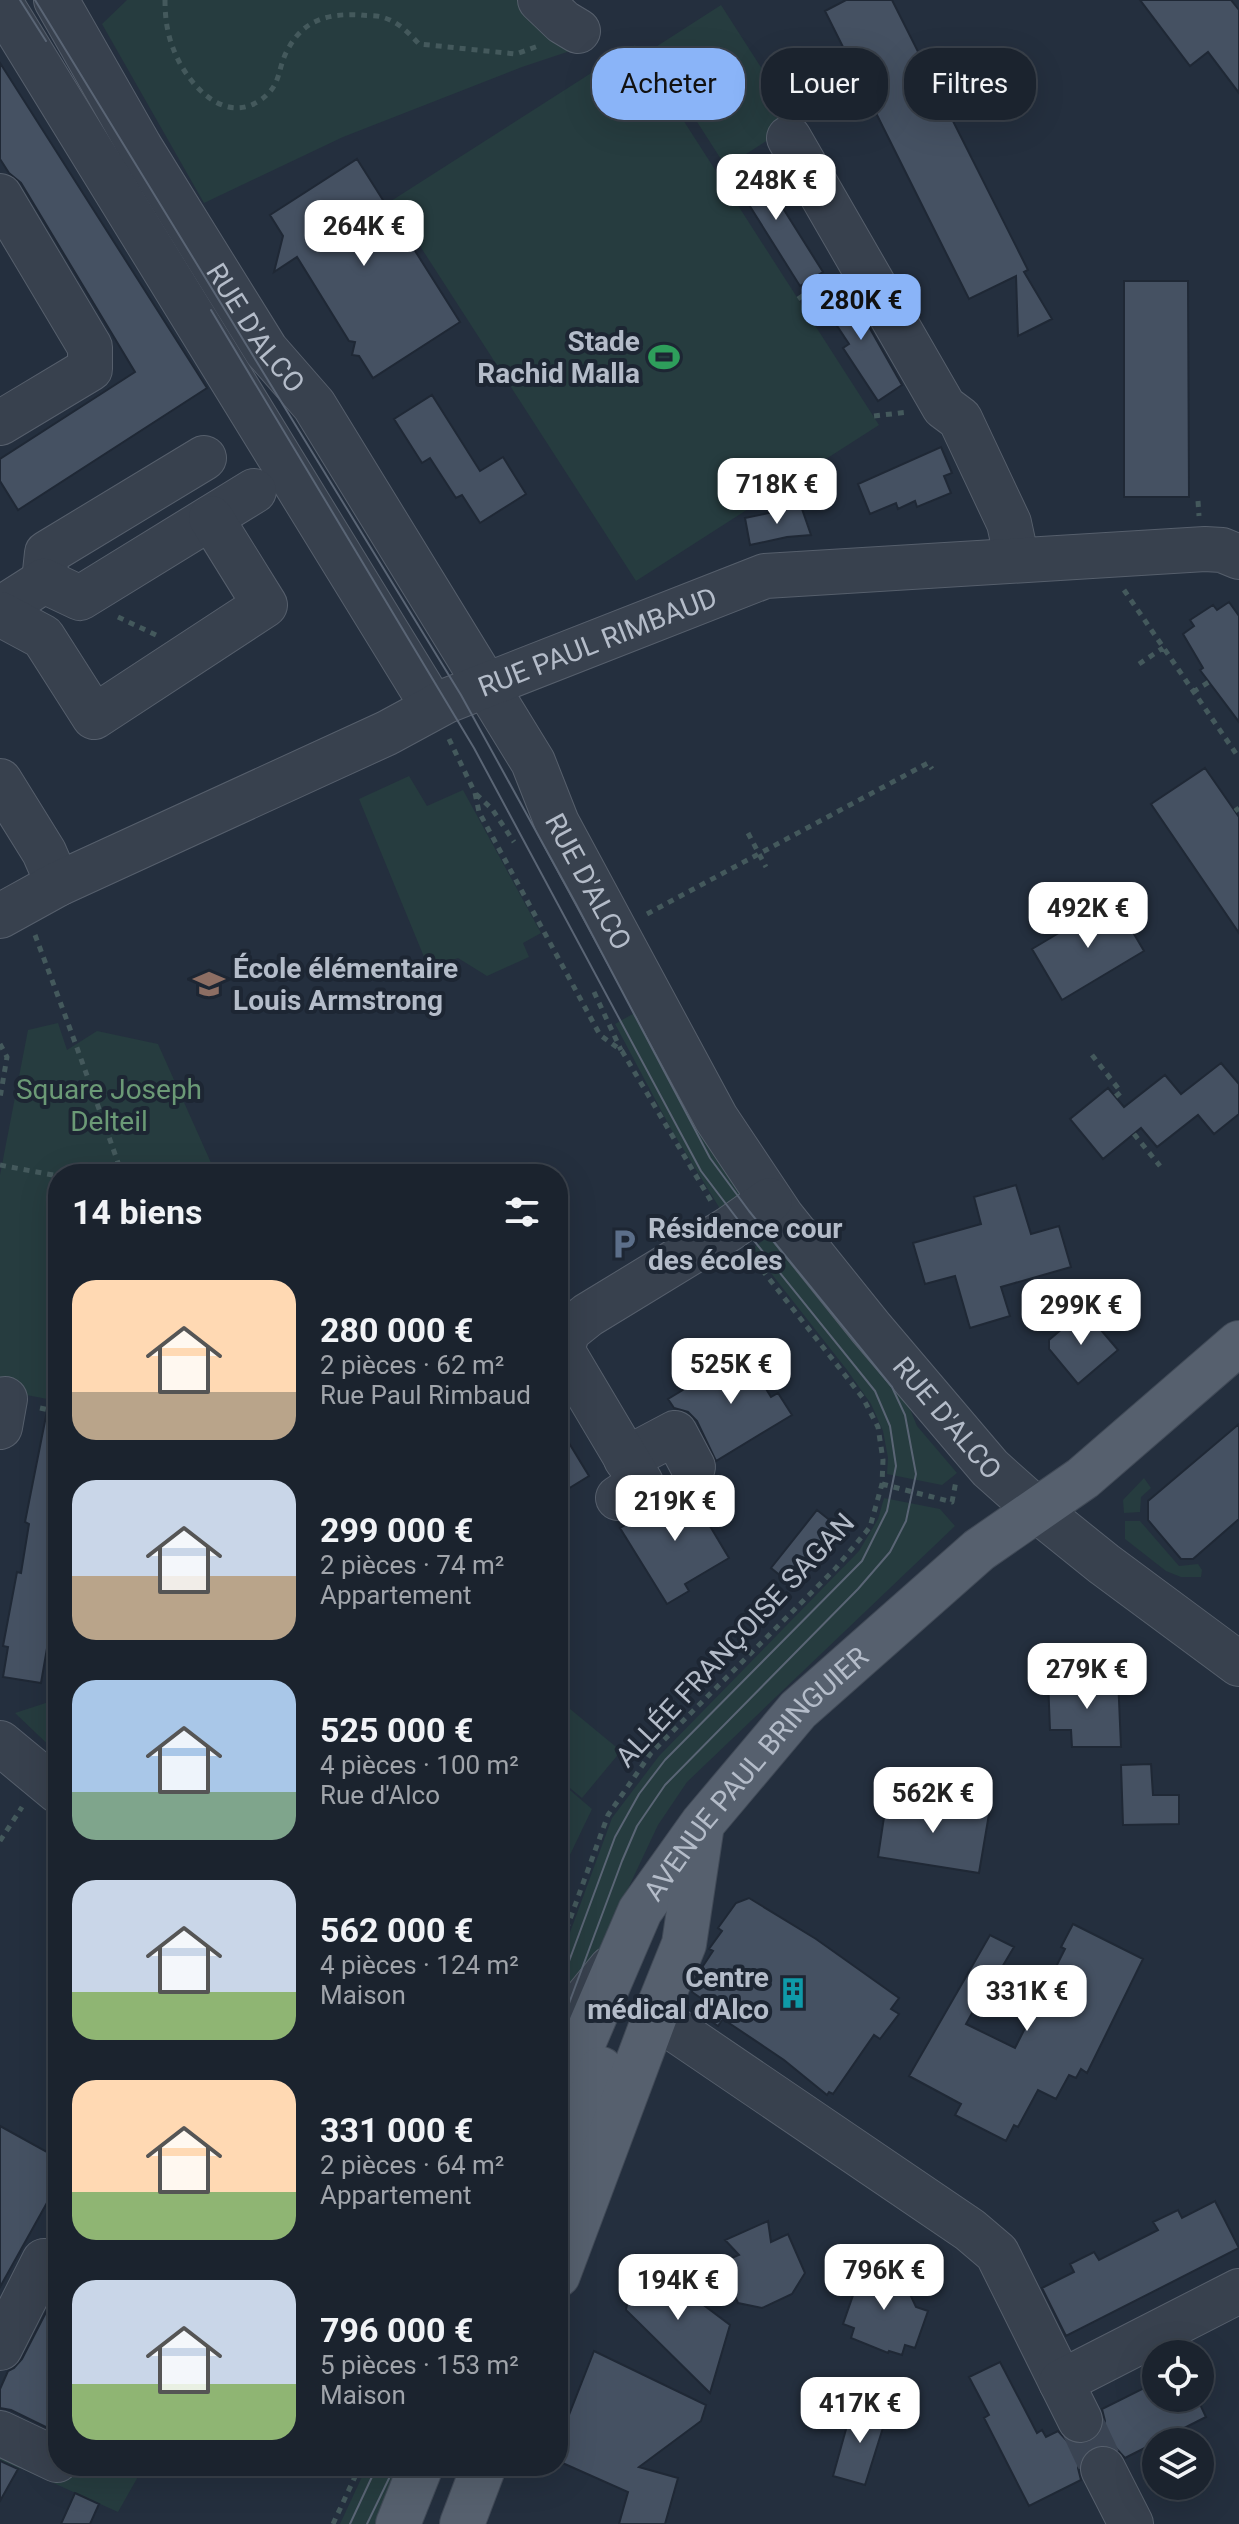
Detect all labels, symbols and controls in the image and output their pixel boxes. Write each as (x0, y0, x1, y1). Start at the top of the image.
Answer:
chip: Acheter (592, 48, 745, 120)
chip: Louer (761, 48, 888, 120)
chip: Filtres (904, 48, 1036, 120)
pin: 248K € (711, 154, 841, 222)
text: 248K € (735, 165, 817, 195)
pin: 264K € (299, 200, 429, 268)
text: 264K € (323, 211, 405, 241)
street label: RUE D'ALCO (200, 257, 312, 399)
pin: 280K € (796, 274, 926, 342)
text: 280K € (820, 285, 902, 315)
place label: Stade Rachid Malla (477, 325, 640, 390)
sports icon: Stade Rachid Malla (647, 340, 681, 374)
pin: 718K € (712, 458, 842, 526)
text: 718K € (736, 469, 818, 499)
street label: RUE PAUL RIMBAUD (473, 580, 722, 703)
street label: RUE D'ALCO (538, 808, 639, 955)
pin: 492K € (1023, 882, 1153, 950)
text: 492K € (1047, 893, 1129, 923)
place label: École élémentaire Louis Armstrong (233, 952, 458, 1017)
school or university icon: École élémentaire Louis Armstrong (192, 967, 226, 1001)
park label: Square Joseph Delteil (16, 1073, 202, 1138)
icon: filters (500, 1190, 544, 1234)
text: 14 biens (72, 1192, 202, 1232)
place label: Résidence cour des écoles (648, 1212, 842, 1277)
parking icon: Résidence cour des écoles (607, 1227, 641, 1261)
pin: 299K € (1016, 1279, 1146, 1347)
text: 299K € (1040, 1290, 1122, 1320)
text: 280 000 € (320, 1310, 473, 1350)
icon: home (136, 1312, 232, 1408)
pin: 525K € (666, 1338, 796, 1406)
text: 525K € (690, 1349, 772, 1379)
text: 2 pièces · 62 m² (320, 1350, 504, 1380)
street label: RUE D'ALCO (886, 1350, 1009, 1486)
text: Rue Paul Rimbaud (320, 1380, 531, 1410)
pin: 219K € (610, 1475, 740, 1543)
text: 219K € (634, 1486, 716, 1516)
street label: ALLÉE FRANÇOISE SAGAN (609, 1506, 861, 1774)
text: 299 000 € (320, 1510, 473, 1550)
icon: home (136, 1512, 232, 1608)
text: 2 pièces · 74 m² (320, 1550, 504, 1580)
text: Appartement (320, 1580, 472, 1610)
street label: AVENUE PAUL BRINGUIER (636, 1640, 874, 1907)
pin: 279K € (1022, 1643, 1152, 1711)
text: 279K € (1046, 1654, 1128, 1684)
text: 525 000 € (320, 1710, 473, 1750)
icon: home (136, 1712, 232, 1808)
text: 4 pièces · 100 m² (320, 1750, 519, 1780)
pin: 562K € (868, 1767, 998, 1835)
text: 562K € (892, 1778, 974, 1808)
text: Rue d'Alco (320, 1780, 440, 1810)
text: 562 000 € (320, 1910, 473, 1950)
icon: home (136, 1912, 232, 2008)
text: 4 pièces · 124 m² (320, 1950, 519, 1980)
place label: Centre médical d'Alco (587, 1961, 769, 2026)
pin: 331K € (962, 1965, 1092, 2033)
building icon: Centre médical d'Alco (776, 1976, 810, 2010)
text: 331K € (986, 1976, 1068, 2006)
text: Maison (320, 1980, 406, 2010)
text: 331 000 € (320, 2110, 473, 2150)
icon: home (136, 2112, 232, 2208)
text: 2 pièces · 64 m² (320, 2150, 504, 2180)
text: Appartement (320, 2180, 472, 2210)
pin: 796K € (819, 2244, 949, 2312)
pin: 194K € (613, 2254, 743, 2322)
text: 796K € (843, 2255, 925, 2285)
text: 194K € (637, 2265, 719, 2295)
text: 796 000 € (320, 2310, 473, 2350)
icon: home (136, 2312, 232, 2408)
map controls (1142, 2340, 1214, 2500)
button: locate (1142, 2340, 1214, 2412)
text: 5 pièces · 153 m² (320, 2350, 519, 2380)
pin: 417K € (795, 2377, 925, 2445)
text: Maison (320, 2380, 406, 2410)
text: 417K € (819, 2388, 901, 2418)
button: layers (1142, 2428, 1214, 2500)

